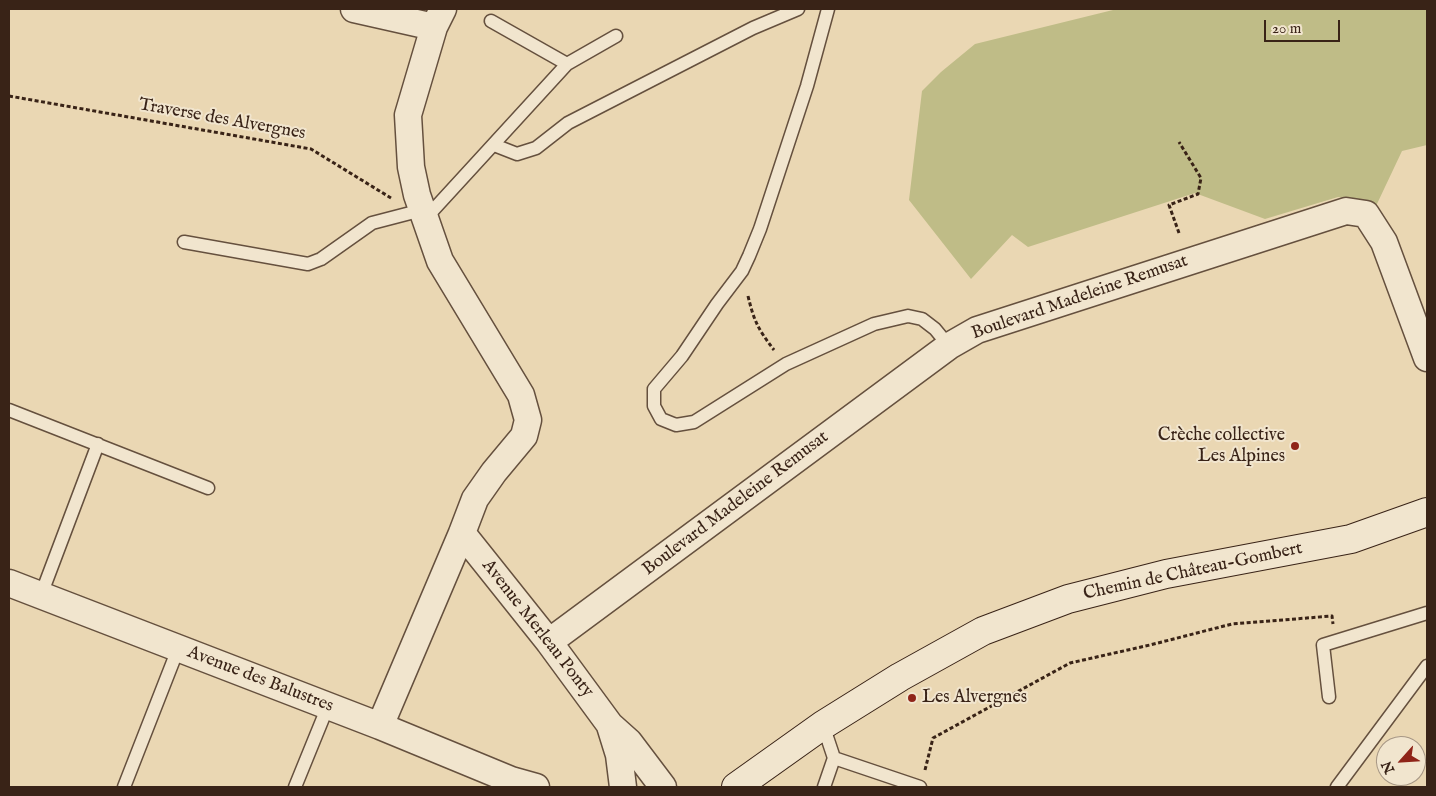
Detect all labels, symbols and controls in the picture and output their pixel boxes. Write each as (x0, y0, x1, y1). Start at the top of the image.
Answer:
scale bar (1266, 10, 1342, 42)
text: 20 m (1272, 19, 1301, 38)
street label: Traverse des Alvergnes (137, 95, 307, 145)
street label: Boulevard Madeleine Remusat (969, 251, 1191, 345)
place label: Crèche collective Les Alpines (1158, 425, 1285, 468)
street label: Boulevard Madeleine Remusat (639, 427, 833, 581)
marker: Crèche collective Les Alpines (1289, 440, 1301, 452)
street label: Chemin de Château-Gombert (1082, 538, 1304, 606)
street label: Avenue Merleau Ponty (476, 556, 598, 702)
street label: Avenue des Balustres (184, 642, 336, 718)
place label: Les Alvergnes (922, 687, 1027, 709)
marker: Les Alvergnes (906, 692, 918, 704)
north arrow (1376, 736, 1426, 786)
text: N (1378, 758, 1399, 777)

